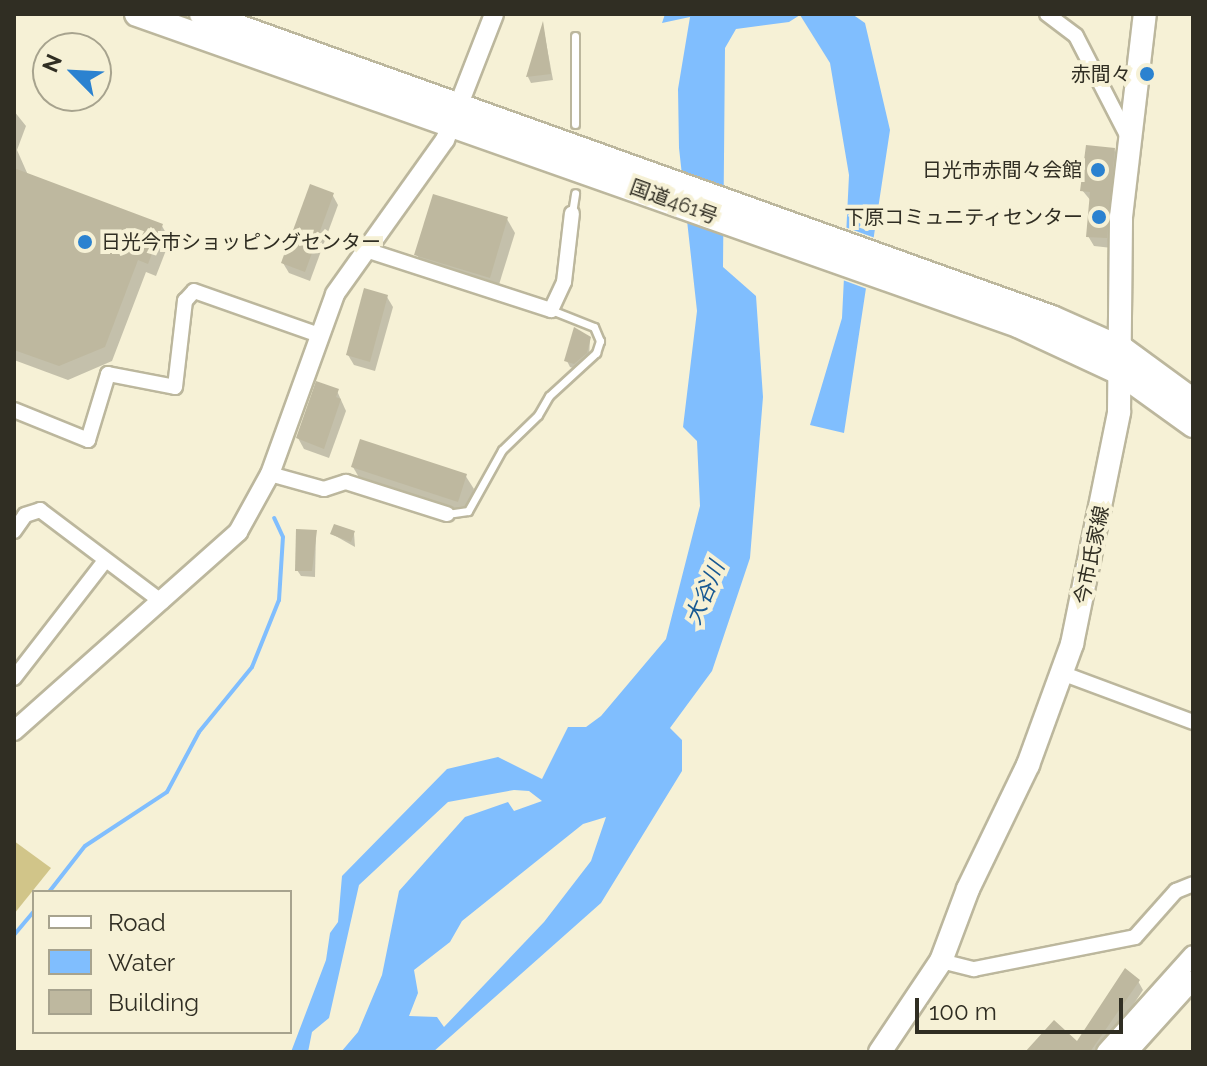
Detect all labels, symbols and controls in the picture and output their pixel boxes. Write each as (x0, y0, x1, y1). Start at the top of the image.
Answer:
north arrow (32, 32, 112, 112)
text: N (37, 50, 67, 76)
place label: 赤間々 (1071, 62, 1131, 86)
marker: 赤間々 (1138, 65, 1156, 83)
place label: 日光市赤間々会館 (922, 158, 1082, 182)
marker: 日光市赤間々会館 (1089, 161, 1107, 179)
street label: 国道461号 (627, 175, 721, 229)
place label: 下原コミュニティセンター (843, 205, 1083, 229)
marker: 下原コミュニティセンター (1090, 208, 1108, 226)
place label: 日光今市ショッピングセンター (101, 230, 381, 254)
marker: 日光今市ショッピングセンター (76, 233, 94, 251)
street label: 今市氏家線 (1070, 504, 1114, 606)
water label: 大谷川 (680, 557, 730, 629)
legend (32, 890, 292, 1034)
text: Road (108, 908, 166, 937)
text: Water (108, 948, 175, 977)
scale bar (919, 982, 1127, 1032)
text: Building (108, 988, 199, 1017)
text: 100 m (929, 997, 997, 1026)

